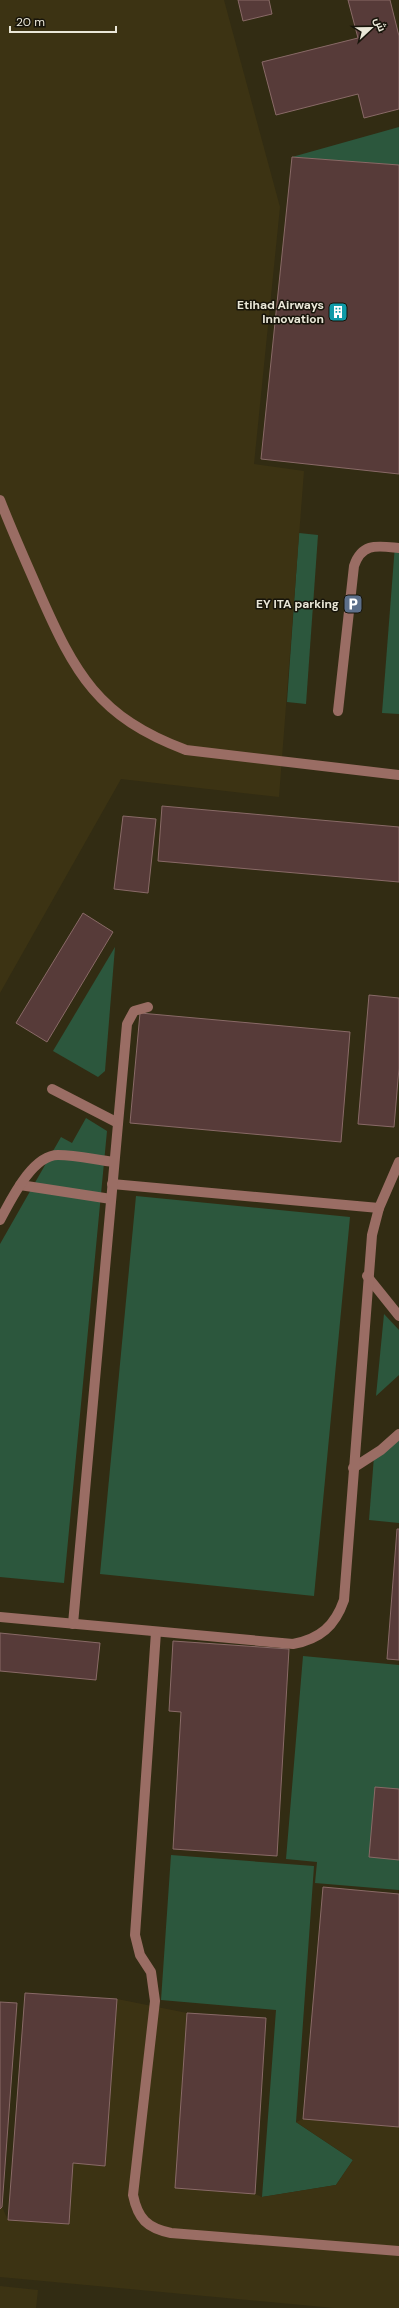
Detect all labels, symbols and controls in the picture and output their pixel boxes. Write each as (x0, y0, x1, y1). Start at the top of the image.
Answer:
scale bar (10, 8, 116, 34)
north arrow (351, 8, 391, 48)
text: 20 m (16, 14, 45, 30)
text: ش (371, 15, 389, 33)
place label: Etihad Airways Innovation (237, 297, 324, 327)
building icon: Etihad Airways Innovation (327, 301, 349, 323)
parking icon: EY ITA parking (342, 593, 364, 615)
place label: EY ITA parking (256, 596, 339, 612)

